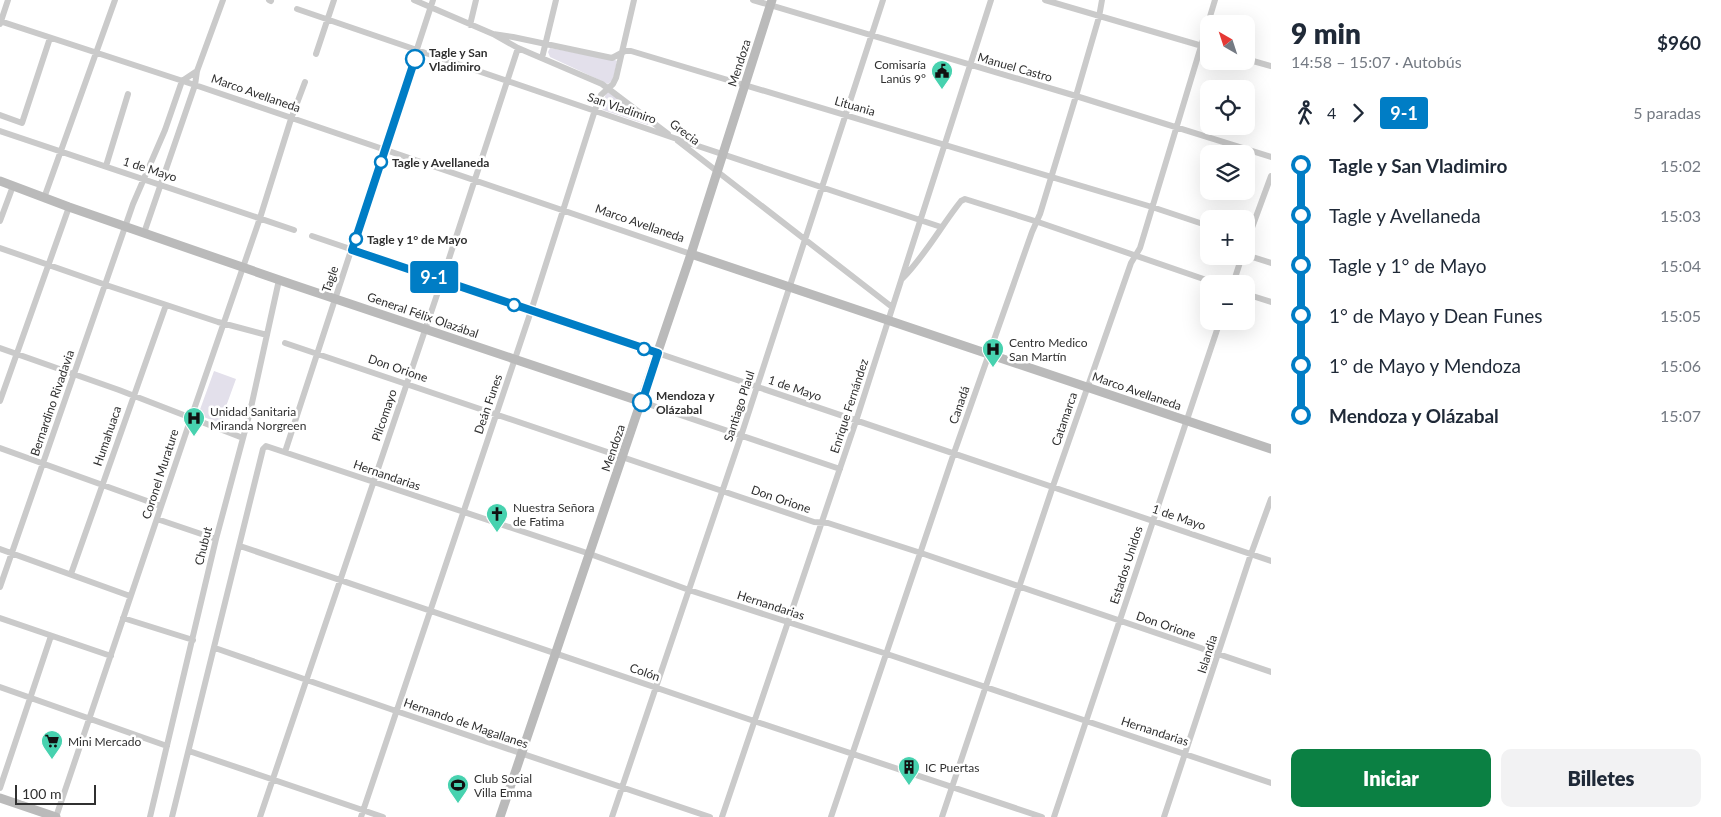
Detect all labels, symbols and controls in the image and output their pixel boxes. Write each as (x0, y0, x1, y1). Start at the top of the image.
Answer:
north arrow (1200, 15, 1255, 70)
map controls (1200, 15, 1255, 330)
text: 9 min (1291, 16, 1361, 50)
text: $960 (1657, 31, 1701, 54)
street label: Mendoza (724, 37, 754, 89)
place label: Tagle y San Vladimiro (428, 45, 488, 74)
marker: Tagle y San Vladimiro (405, 49, 425, 69)
street label: Manuel Castro (976, 49, 1054, 85)
text: 14:58 – 15:07 · Autobús (1291, 52, 1462, 71)
place label: Comisaría Lanús 9° (874, 57, 926, 86)
public building icon: Comisaría Lanús 9° (930, 59, 954, 90)
street label: Marco Avellaneda (209, 71, 303, 115)
button: locate (1200, 80, 1255, 135)
street label: San Vladimiro (586, 89, 659, 127)
street label: Lituania (833, 93, 877, 119)
icon: walk (1291, 99, 1319, 127)
icon: forward (1344, 99, 1372, 127)
text: 9-1 (1390, 102, 1418, 124)
text: 4 (1327, 103, 1336, 122)
text: 5 paradas (1633, 103, 1701, 122)
street label: Grecia (667, 116, 703, 148)
button: layers (1200, 145, 1255, 200)
street label: 1 de Mayo (121, 153, 179, 185)
text: Tagle y San Vladimiro (1329, 154, 1507, 177)
marker: Tagle y Avellaneda (374, 155, 388, 169)
place label: Tagle y Avellaneda (392, 155, 489, 170)
text: 15:02 (1660, 156, 1701, 175)
street label: Marco Avellaneda (593, 201, 687, 245)
text: Tagle y Avellaneda (1329, 204, 1481, 227)
text: 15:03 (1660, 206, 1701, 225)
button: + (1200, 210, 1255, 265)
marker: Tagle y 1° de Mayo (349, 232, 363, 246)
place label: Tagle y 1° de Mayo (367, 232, 467, 247)
text: Tagle y 1° de Mayo (1329, 254, 1487, 277)
text: 15:04 (1660, 256, 1701, 275)
line badge: 9-1 (405, 261, 463, 293)
street label: Tagle (318, 264, 342, 294)
text: 9-1 (420, 266, 448, 288)
button: − (1200, 275, 1255, 330)
street label: General Félix Olazábal (365, 289, 481, 341)
unlabelled marker (507, 298, 521, 312)
text: 1° de Mayo y Dean Funes (1329, 304, 1543, 327)
text: 15:05 (1660, 306, 1701, 325)
place label: Centro Medico San Martín (1009, 335, 1088, 364)
hospital icon: Centro Medico San Martín (981, 337, 1005, 368)
unlabelled marker (637, 342, 651, 356)
street label: Bernardino Rivadavia (27, 348, 77, 458)
street label: Don Orione (366, 351, 430, 385)
text: 1° de Mayo y Mendoza (1329, 354, 1521, 377)
street label: Enrique Fernández (827, 356, 872, 455)
text: 15:06 (1660, 356, 1701, 375)
street label: Santiago Plaul (720, 369, 758, 443)
street label: Marco Avellaneda (1090, 369, 1184, 413)
street label: Deán Funes (471, 372, 505, 436)
street label: 1 de Mayo (766, 372, 824, 404)
street label: Canadá (946, 384, 973, 426)
street label: Pilcomayo (368, 387, 400, 443)
place label: Mendoza y Olázabal (656, 388, 715, 417)
street label: Catamarca (1048, 390, 1080, 448)
marker: Mendoza y Olázabal (632, 392, 652, 412)
street label: Humahuaca (90, 404, 124, 468)
place label: Unidad Sanitaria Miranda Norgreen (210, 404, 306, 433)
text: Mendoza y Olázabal (1329, 404, 1499, 427)
hospital icon: Unidad Sanitaria Miranda Norgreen (182, 406, 206, 437)
text: 15:07 (1660, 406, 1701, 425)
street label: Mendoza (598, 422, 628, 474)
street label: Coronel Murature (138, 427, 182, 521)
street label: Hernandarias (351, 456, 423, 494)
street label: Don Orione (749, 482, 813, 516)
place label: Nuestra Señora de Fatima (513, 500, 594, 529)
street label: 1 de Mayo (1150, 501, 1208, 533)
church icon: Nuestra Señora de Fatima (485, 502, 509, 533)
street label: Estados Unidos (1106, 524, 1146, 606)
street label: Chubut (191, 525, 215, 567)
street label: Hernandarias (735, 587, 807, 623)
street label: Don Orione (1134, 608, 1198, 642)
street label: Islandia (1194, 633, 1220, 675)
street label: Colón (628, 660, 662, 684)
street label: Hernando de Magallanes (402, 695, 530, 751)
street label: Hernandarias (1119, 713, 1191, 749)
supermarket icon: Mini Mercado (40, 729, 64, 760)
place label: Mini Mercado (68, 734, 141, 749)
button: Iniciar (1291, 749, 1491, 807)
button: Billetes (1501, 749, 1701, 807)
building icon: IC Puertas (897, 755, 921, 786)
place label: IC Puertas (925, 760, 979, 775)
place label: Club Social Villa Emma (474, 771, 532, 800)
sports icon: Club Social Villa Emma (446, 773, 470, 804)
scale bar (15, 782, 96, 805)
text: 100 m (22, 785, 61, 802)

